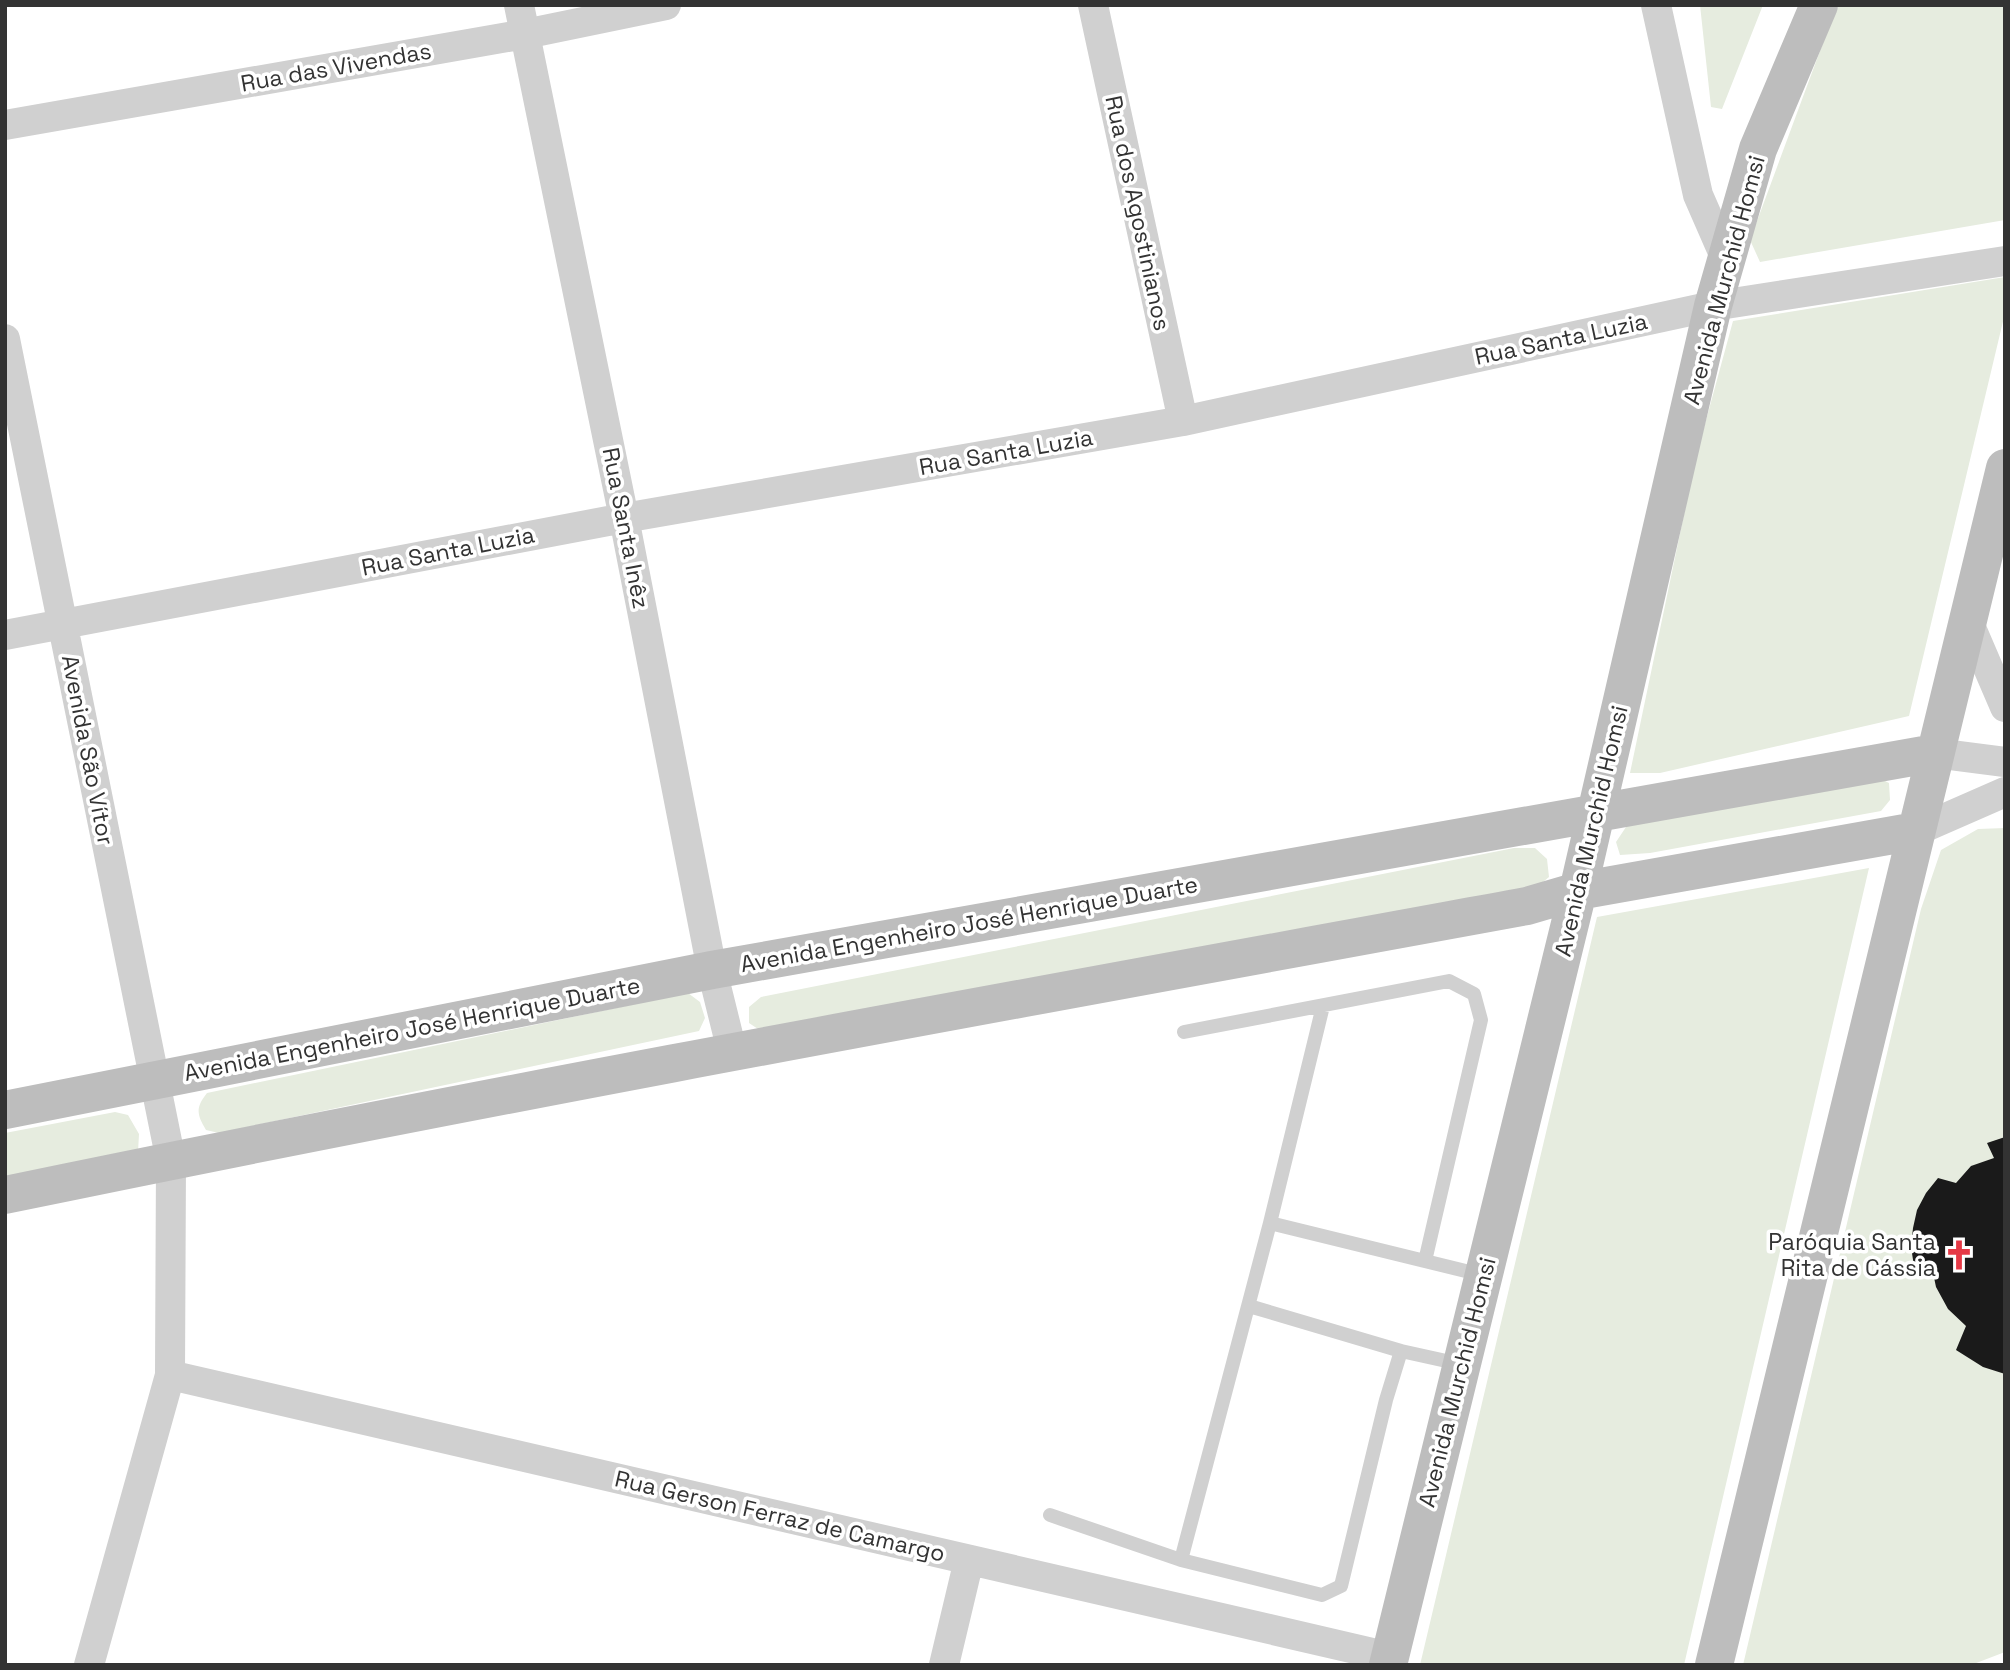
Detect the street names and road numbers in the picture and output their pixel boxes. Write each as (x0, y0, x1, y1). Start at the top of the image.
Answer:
street label: Rua das Vivendas (238, 35, 434, 99)
street label: Rua dos Agostinianos (1098, 93, 1178, 333)
street label: Avenida Murchid Homsi (1676, 152, 1772, 408)
street label: Rua Santa Luzia (1472, 306, 1650, 372)
street label: Rua Santa Luzia (917, 422, 1095, 482)
street label: Rua Santa Inêz (596, 445, 656, 611)
street label: Rua Santa Luzia (359, 519, 537, 583)
street label: Avenida São Vítor (55, 652, 121, 848)
street label: Avenida Murchid Homsi (1548, 703, 1634, 959)
street label: Avenida Engenheiro José Henrique Duarte (738, 869, 1200, 979)
street label: Avenida Engenheiro José Henrique Duarte (181, 970, 643, 1088)
street label: Avenida Murchid Homsi (1411, 1254, 1503, 1510)
street label: Rua Gerson Ferraz de Camargo (612, 1463, 948, 1569)

